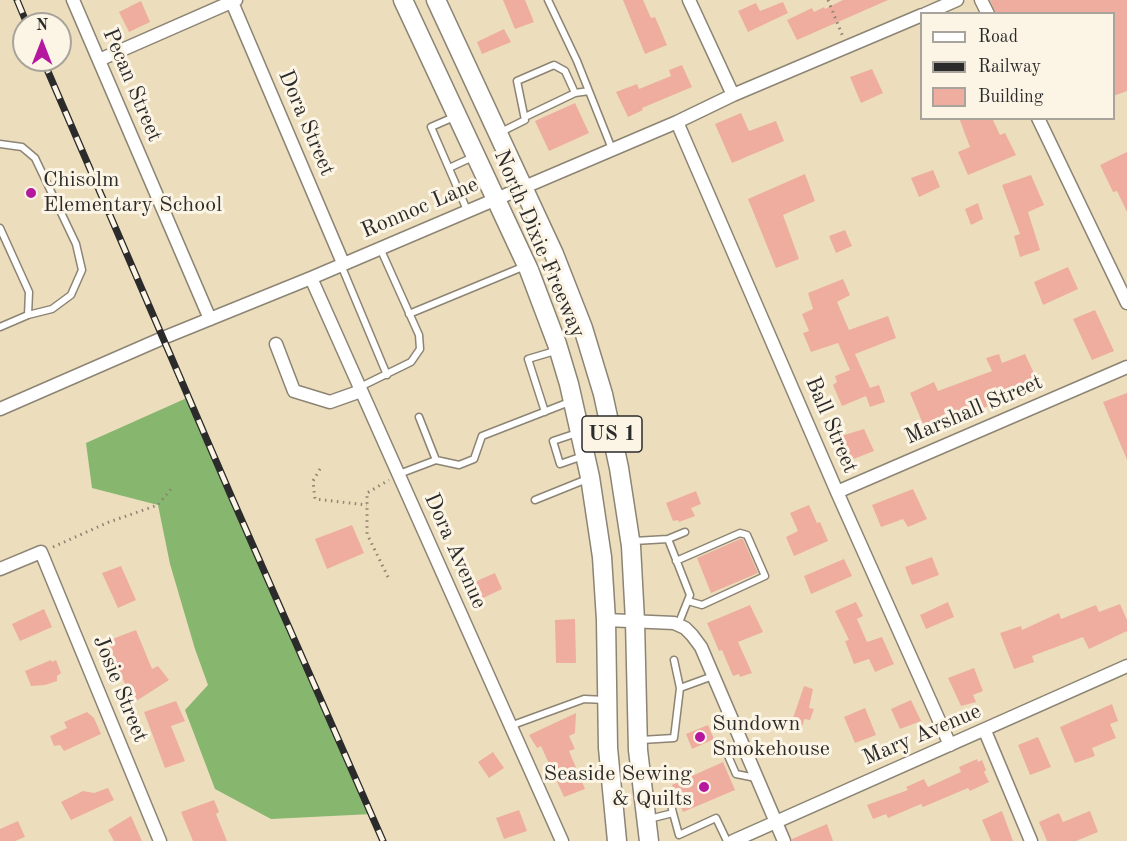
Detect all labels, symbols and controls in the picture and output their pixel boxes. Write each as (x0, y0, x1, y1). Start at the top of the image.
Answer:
north arrow (12, 12, 72, 72)
legend (920, 12, 1115, 120)
text: N (36, 18, 48, 34)
street label: Pecan Street (96, 24, 168, 146)
text: Road (978, 28, 1018, 46)
text: Railway (978, 58, 1041, 76)
street label: Dora Street (272, 66, 340, 180)
text: Building (978, 88, 1043, 106)
street label: North Dixie Freeway (487, 146, 591, 342)
place label: Chisolm Elementary School (43, 167, 222, 218)
street label: Ronnoc Lane (357, 171, 483, 245)
marker: Chisolm Elementary School (24, 186, 38, 200)
street label: Marshall Street (901, 369, 1047, 451)
street label: Ball Street (799, 373, 863, 477)
road number: US 1 (582, 416, 642, 452)
street label: Dora Avenue (418, 489, 492, 613)
street label: Josie Street (87, 632, 153, 746)
street label: Mary Avenue (859, 698, 985, 772)
place label: Sundown Smokehouse (712, 711, 830, 762)
marker: Sundown Smokehouse (693, 730, 707, 744)
place label: Seaside Sewing & Quilts (544, 761, 692, 812)
marker: Seaside Sewing & Quilts (697, 780, 711, 794)

